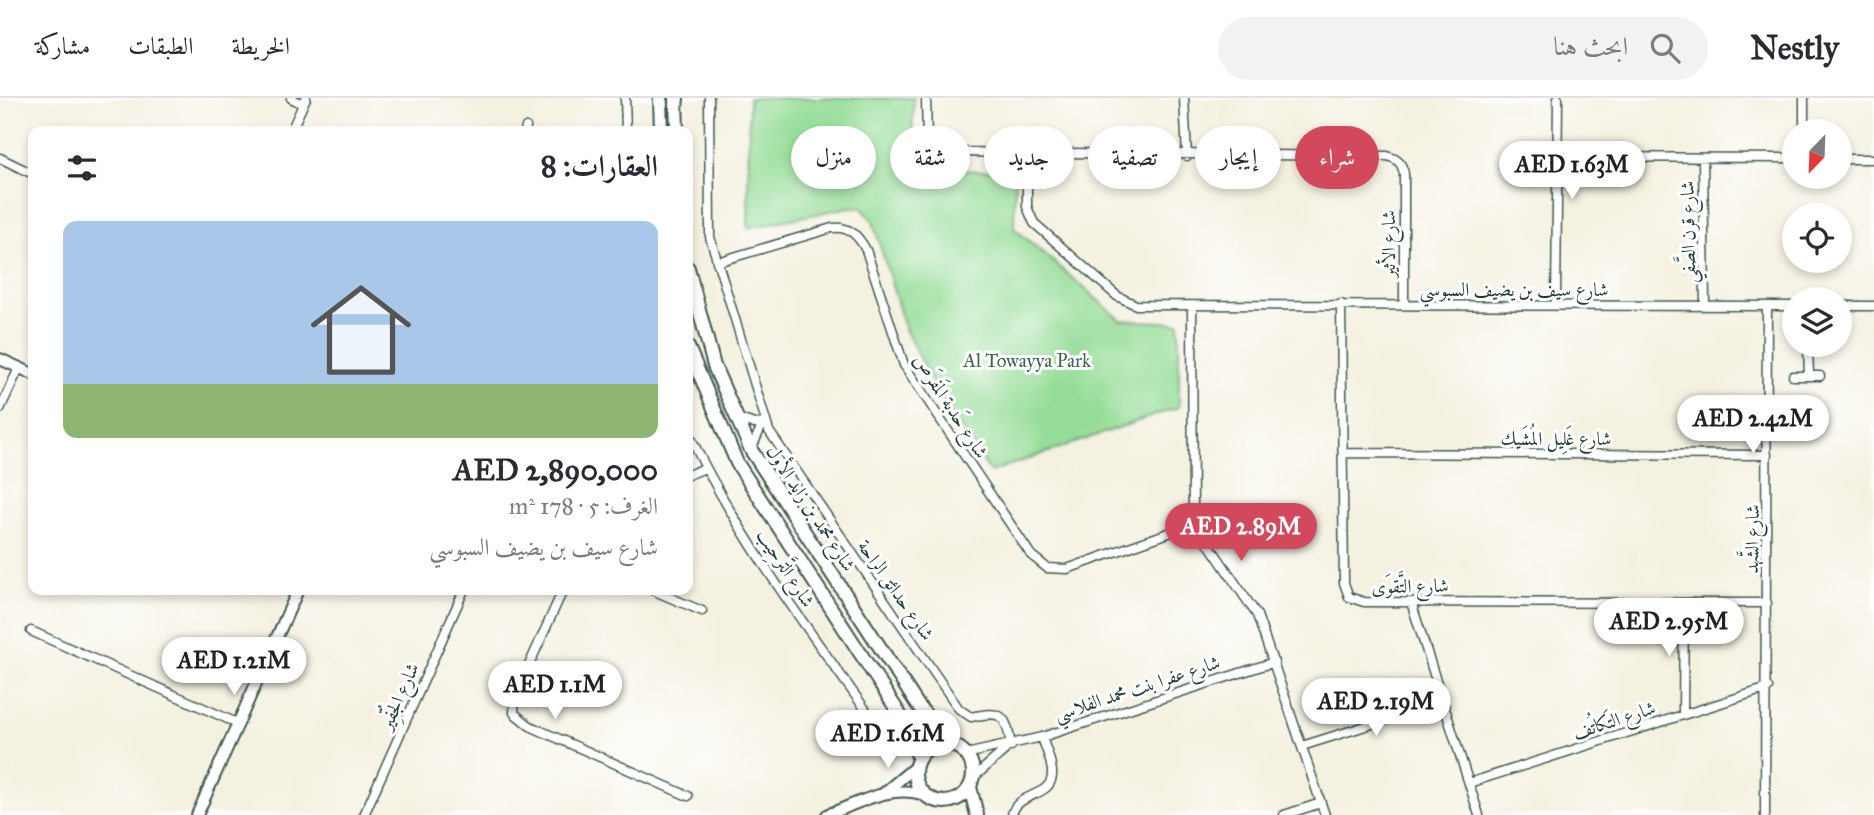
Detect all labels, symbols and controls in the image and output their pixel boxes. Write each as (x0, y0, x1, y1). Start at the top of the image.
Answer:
search box (1218, 17, 1708, 80)
text: Nestly (1750, 28, 1839, 68)
icon: search (1646, 29, 1684, 67)
text: ابحث هنا (1553, 30, 1628, 62)
text: مشاركة (35, 31, 90, 61)
text: الطبقات (128, 31, 194, 61)
text: الخريطة (232, 31, 290, 61)
north arrow (1782, 119, 1852, 189)
map controls (1782, 119, 1852, 357)
chip: منزل (791, 126, 876, 189)
chip: شقة (890, 126, 970, 189)
chip: جديد (984, 126, 1074, 189)
chip: تصفية (1088, 126, 1181, 189)
chip: إيجار (1195, 126, 1281, 189)
chip: شراء (1295, 126, 1379, 189)
pin: AED 1.63M (1492, 141, 1652, 201)
text: العقارات: 8 (541, 148, 658, 184)
icon: filters (63, 149, 101, 187)
text: AED 1.63M (1515, 150, 1629, 178)
street label: شارع قرن الصَّفي (1671, 180, 1707, 284)
button: locate (1782, 203, 1852, 273)
street label: شارع الأثير (1375, 210, 1404, 280)
icon: home (298, 267, 424, 393)
street label: شارع سيف بن يضيف السبوسي (1420, 278, 1608, 307)
button: layers (1782, 287, 1852, 357)
street label: شارع حَدبة المَفرَص (905, 348, 995, 465)
park label: Al Towayya Park (962, 349, 1091, 372)
pin: AED 2.42M (1673, 396, 1833, 455)
text: AED 2.42M (1693, 404, 1813, 432)
street label: شارع غَلِيل المُشَيك (1500, 423, 1612, 455)
street label: شارع محمد بن زايد الأول (758, 439, 862, 578)
text: AED 2,890,000 (453, 452, 658, 488)
text: الغرف: 5 · 178 m² (509, 492, 658, 520)
pin: AED 2.89M (1161, 504, 1321, 563)
street label: شارع الشَّهد (1735, 504, 1768, 574)
text: AED 2.89M (1181, 512, 1301, 540)
street label: شارع التَّرحِيب (748, 522, 824, 614)
text: شارع سيف بن يضيف السبوسي (429, 533, 658, 561)
street label: شارع حدائق الراحة (850, 535, 939, 647)
street label: شارع التَّقوَى (1371, 569, 1449, 602)
pin: AED 2.95M (1589, 598, 1749, 658)
text: AED 2.95M (1610, 607, 1728, 635)
pin: AED 1.21M (154, 638, 314, 697)
text: AED 1.21M (177, 646, 291, 674)
street label: شارع عفرا بنت محمد الفلاسي (1051, 650, 1225, 731)
street label: شارع الجُفِّير (370, 657, 428, 737)
pin: AED 1.1M (483, 662, 627, 721)
text: AED 1.1M (504, 670, 606, 698)
pin: AED 2.19M (1296, 678, 1456, 738)
text: AED 2.19M (1318, 687, 1434, 715)
street label: شارع التَكاتُف (1569, 692, 1659, 748)
pin: AED 1.61M (808, 710, 968, 770)
text: AED 1.61M (831, 719, 945, 747)

